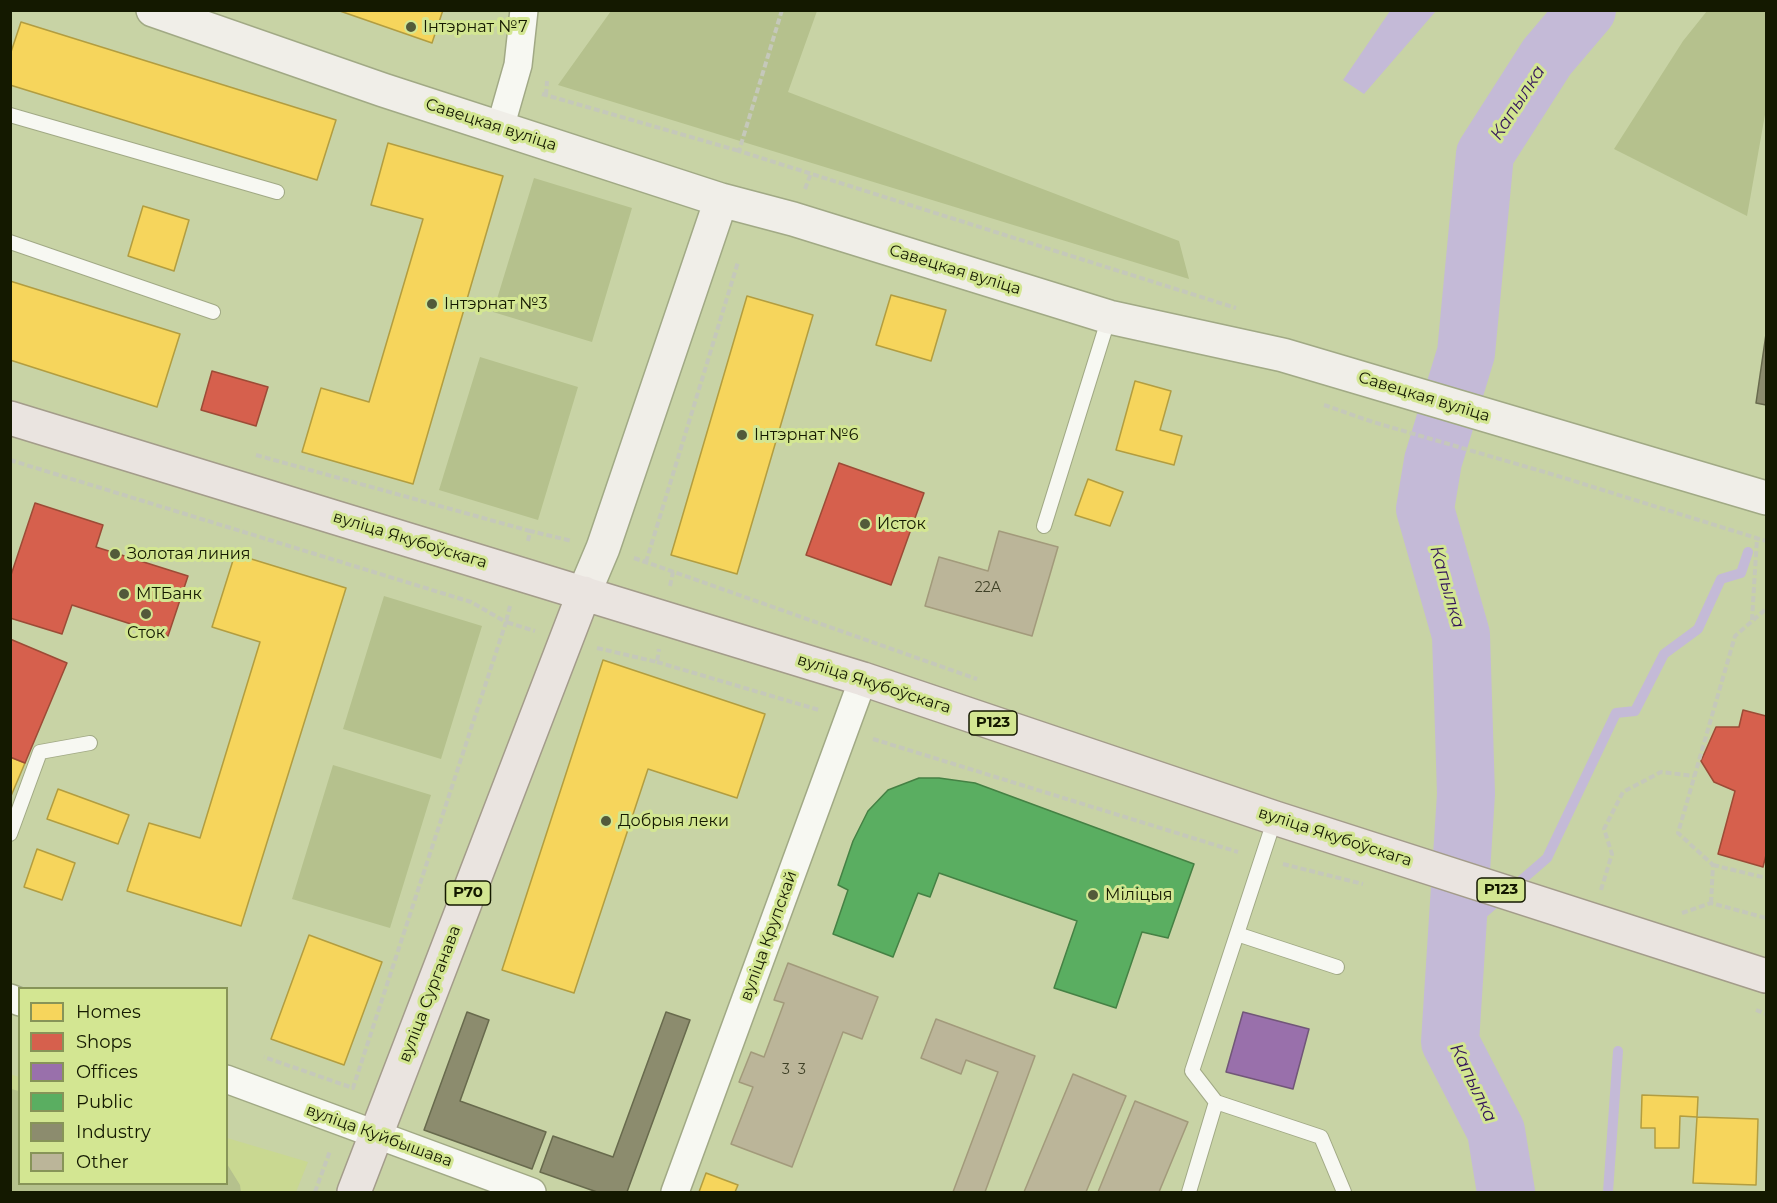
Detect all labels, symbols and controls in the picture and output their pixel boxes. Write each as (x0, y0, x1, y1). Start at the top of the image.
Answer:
place label: Інтэрнат №7 (423, 17, 528, 37)
marker: Інтэрнат №7 (404, 20, 418, 34)
water label: Капылка (1486, 62, 1550, 144)
street label: Савецкая вуліца (423, 95, 559, 155)
street label: Савецкая вуліца (887, 241, 1023, 299)
place label: Інтэрнат №3 (444, 294, 548, 314)
marker: Інтэрнат №3 (425, 297, 439, 311)
street label: Савецкая вуліца (1356, 368, 1492, 426)
place label: Інтэрнат №6 (754, 425, 858, 445)
marker: Інтэрнат №6 (735, 428, 749, 442)
street label: вуліца Якубоўскага (331, 507, 489, 573)
place label: Исток (877, 514, 926, 534)
marker: Исток (858, 517, 872, 531)
water label: Капылка (1425, 543, 1469, 631)
place label: Золотая линия (127, 544, 250, 564)
marker: Золотая линия (108, 547, 122, 561)
house number: 22А (975, 580, 1001, 596)
place label: МТБанк (136, 584, 202, 604)
marker: МТБанк (117, 587, 131, 601)
marker: Сток (139, 607, 153, 621)
place label: Сток (127, 623, 165, 643)
street label: вуліца Якубоўскага (795, 650, 953, 718)
road number: Р123 (969, 711, 1017, 735)
street label: вуліца Якубоўскага (1256, 803, 1414, 871)
place label: Добрыя леки (618, 811, 729, 831)
marker: Добрыя леки (599, 814, 613, 828)
street label: вуліца Крупскай (737, 868, 801, 1004)
road number: Р123 (1477, 878, 1525, 902)
road number: Р70 (446, 881, 490, 905)
place label: Міліцыя (1105, 885, 1172, 905)
marker: Міліцыя (1086, 888, 1100, 902)
street label: вуліца Сурганава (395, 923, 465, 1065)
legend (18, 987, 228, 1185)
text: Homes (76, 1001, 141, 1023)
text: Shops (76, 1031, 132, 1053)
water label: Капылка (1445, 1040, 1501, 1126)
text: Offices (76, 1061, 138, 1083)
house number: 3 (782, 1062, 790, 1078)
house number: 3 (798, 1062, 806, 1078)
text: Public (76, 1091, 133, 1113)
street label: вуліца Куйбышава (303, 1101, 455, 1171)
text: Industry (76, 1121, 151, 1143)
text: Other (76, 1151, 129, 1173)

